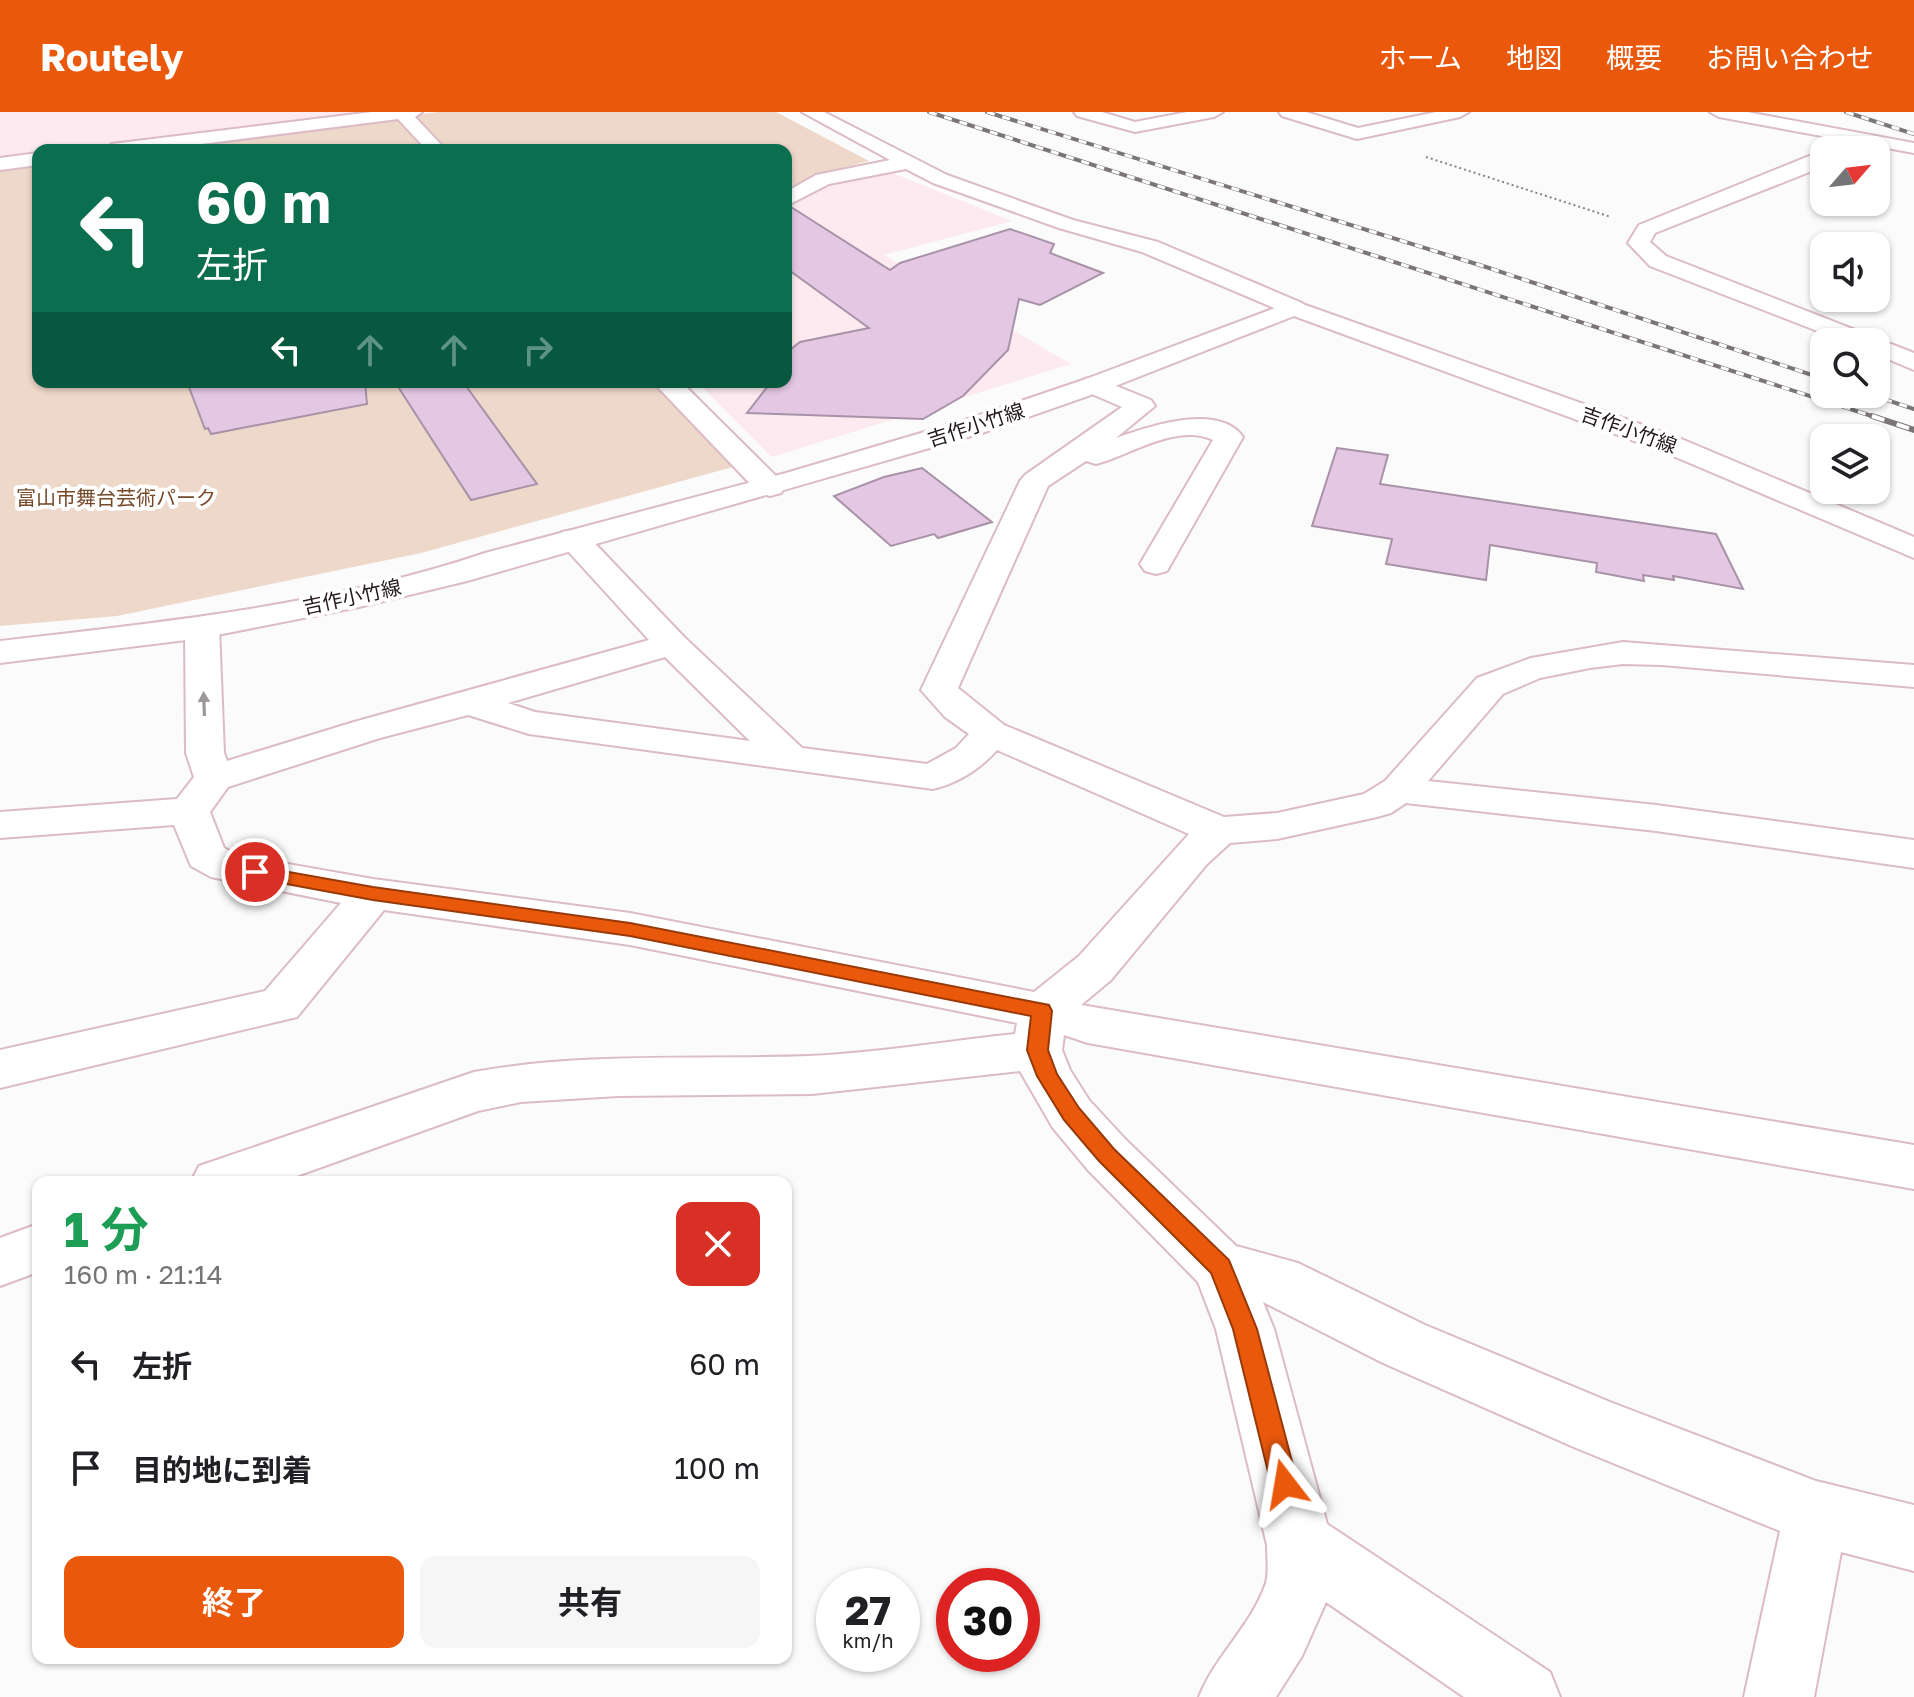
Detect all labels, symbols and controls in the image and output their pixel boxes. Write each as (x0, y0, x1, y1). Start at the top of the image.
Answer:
text: Routely (40, 34, 184, 79)
text: ホーム (1379, 41, 1462, 74)
text: 地図 (1506, 41, 1562, 74)
text: 概要 (1606, 41, 1662, 74)
text: お問い合わせ (1706, 41, 1874, 74)
north arrow (1810, 136, 1890, 216)
map controls (1810, 136, 1890, 504)
text: 60 m (196, 168, 331, 235)
icon: left (64, 176, 168, 280)
button: sound (1810, 232, 1890, 312)
text: 左折 (196, 243, 268, 286)
icon: left (264, 328, 308, 372)
icon: ahead (348, 328, 392, 372)
icon: ahead (432, 328, 476, 372)
icon: right (516, 328, 560, 372)
button: search (1810, 328, 1890, 408)
street label: 吉作小竹線 (924, 397, 1027, 451)
street label: 吉作小竹線 (1578, 401, 1680, 457)
button: layers (1810, 424, 1890, 504)
park label: 富山市舞台芸術パーク (16, 485, 216, 509)
street label: 吉作小竹線 (300, 574, 403, 618)
one-way arrow (197, 691, 210, 716)
pin (221, 838, 289, 906)
icon: arrive (233, 850, 277, 894)
text: 1 分 (64, 1200, 149, 1258)
button: close (676, 1202, 760, 1286)
text: 160 m · 21:14 (64, 1259, 223, 1290)
icon: left (64, 1342, 108, 1386)
text: 60 m (689, 1346, 760, 1382)
text: 左折 (132, 1348, 192, 1384)
position arrow (1243, 1442, 1327, 1526)
icon: arrive (64, 1446, 108, 1490)
text: 100 m (674, 1450, 760, 1486)
text: 目的地に到着 (132, 1452, 312, 1488)
button: 終了 (64, 1556, 404, 1648)
button: 共有 (420, 1556, 760, 1648)
speed limit sign: 30 (936, 1568, 1040, 1672)
text: 27 (845, 1586, 891, 1634)
text: km/h (843, 1628, 893, 1652)

